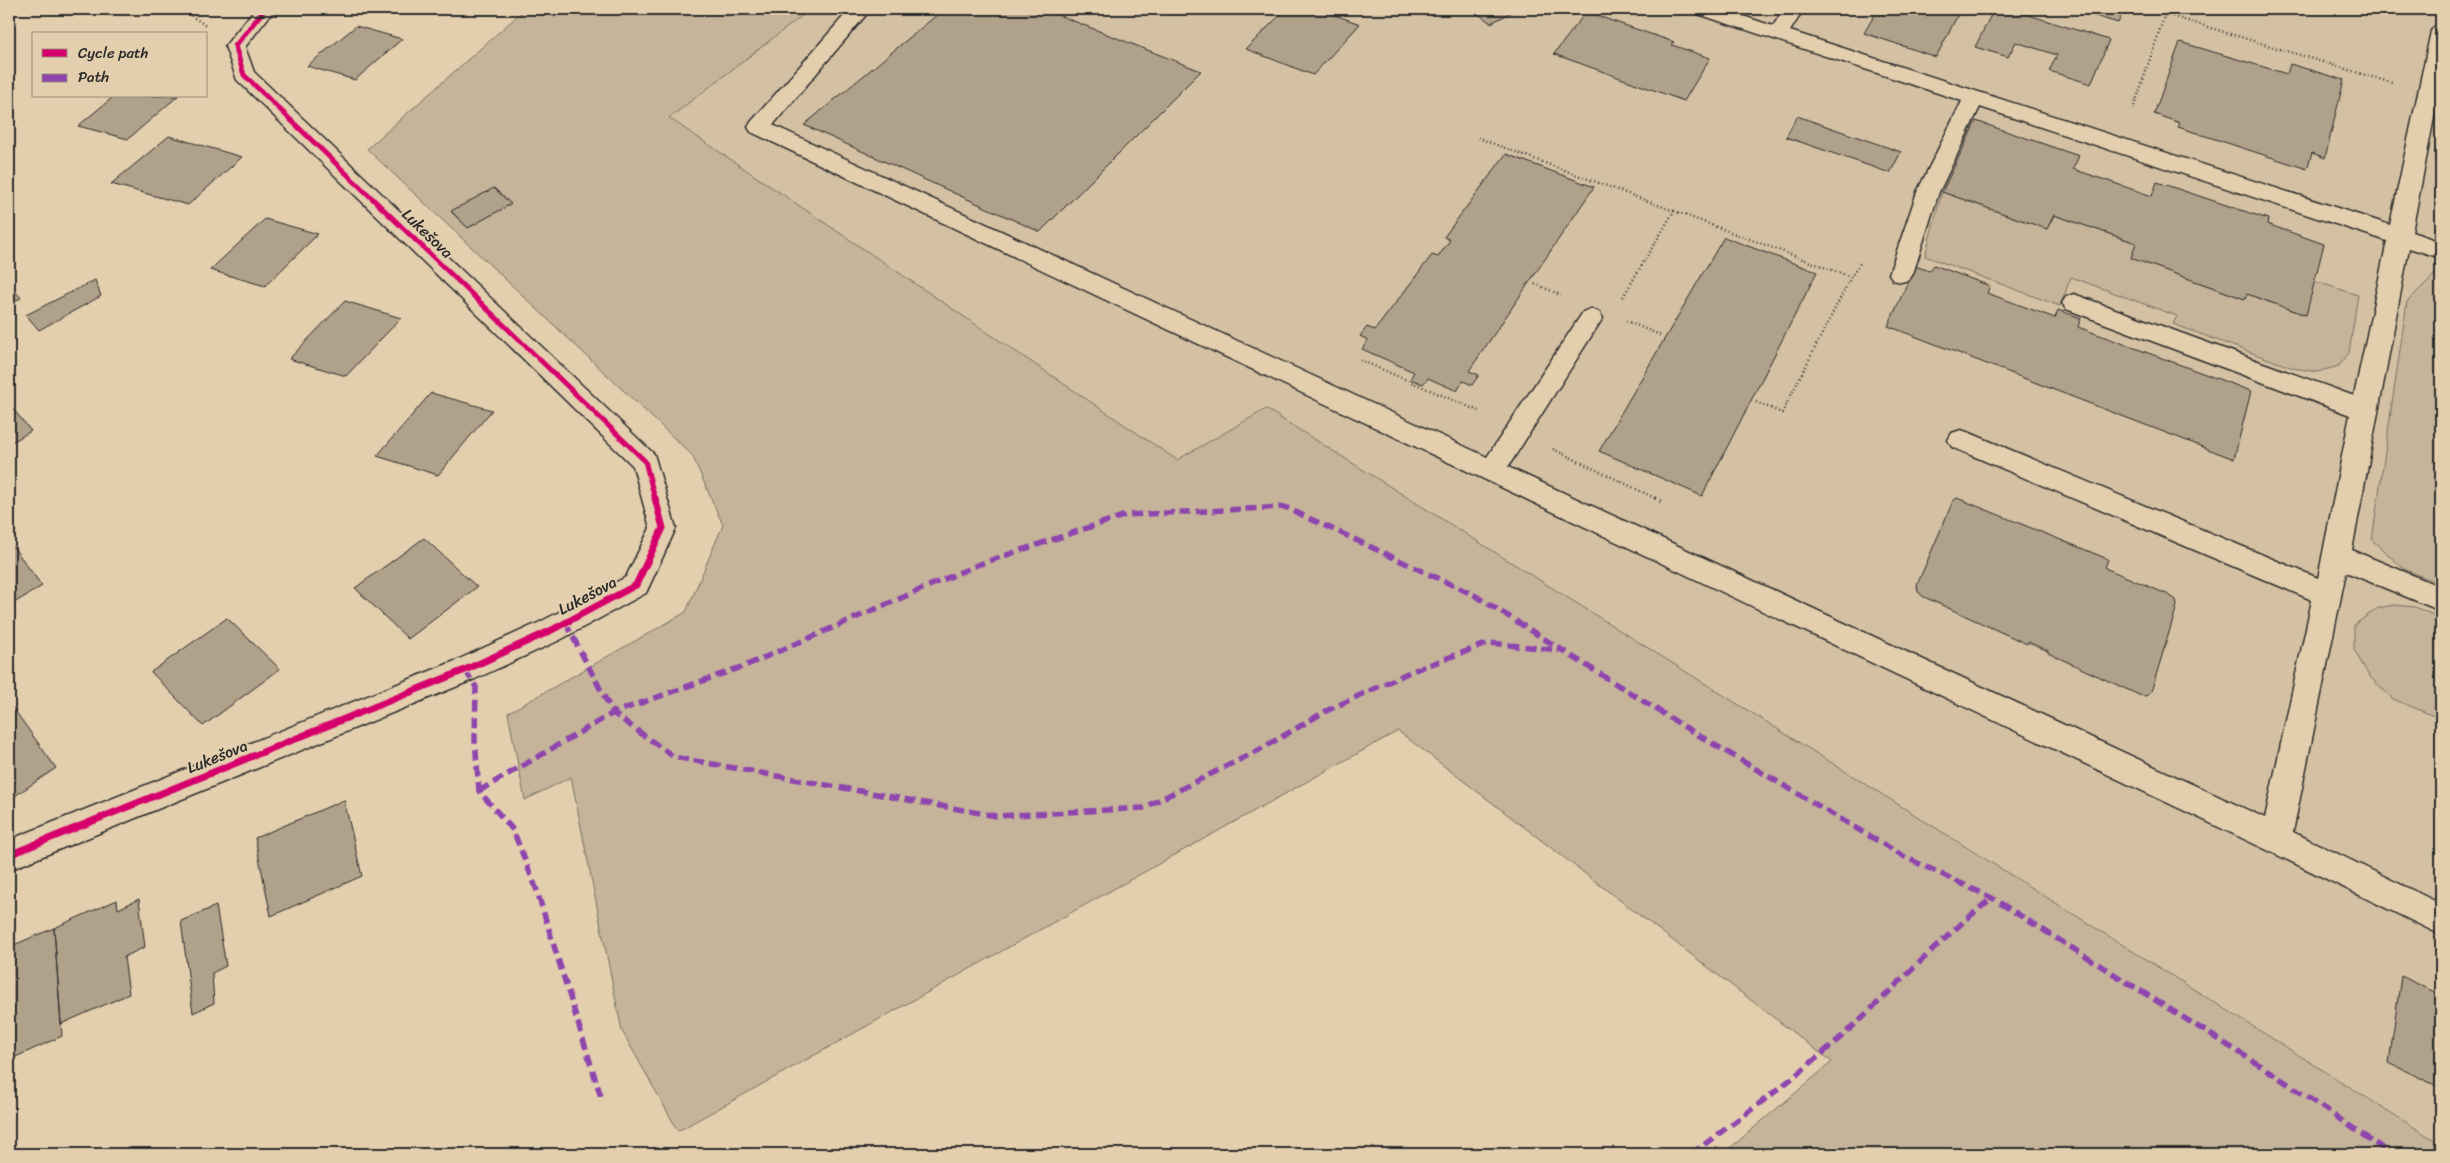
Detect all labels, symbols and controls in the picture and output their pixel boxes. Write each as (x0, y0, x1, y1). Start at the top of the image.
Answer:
legend (32, 32, 208, 98)
text: Cycle path (78, 40, 149, 66)
text: Path (78, 64, 109, 90)
street label: Lukešova (395, 201, 461, 266)
street label: Lukešova (552, 568, 622, 623)
street label: Lukešova (182, 731, 252, 782)

